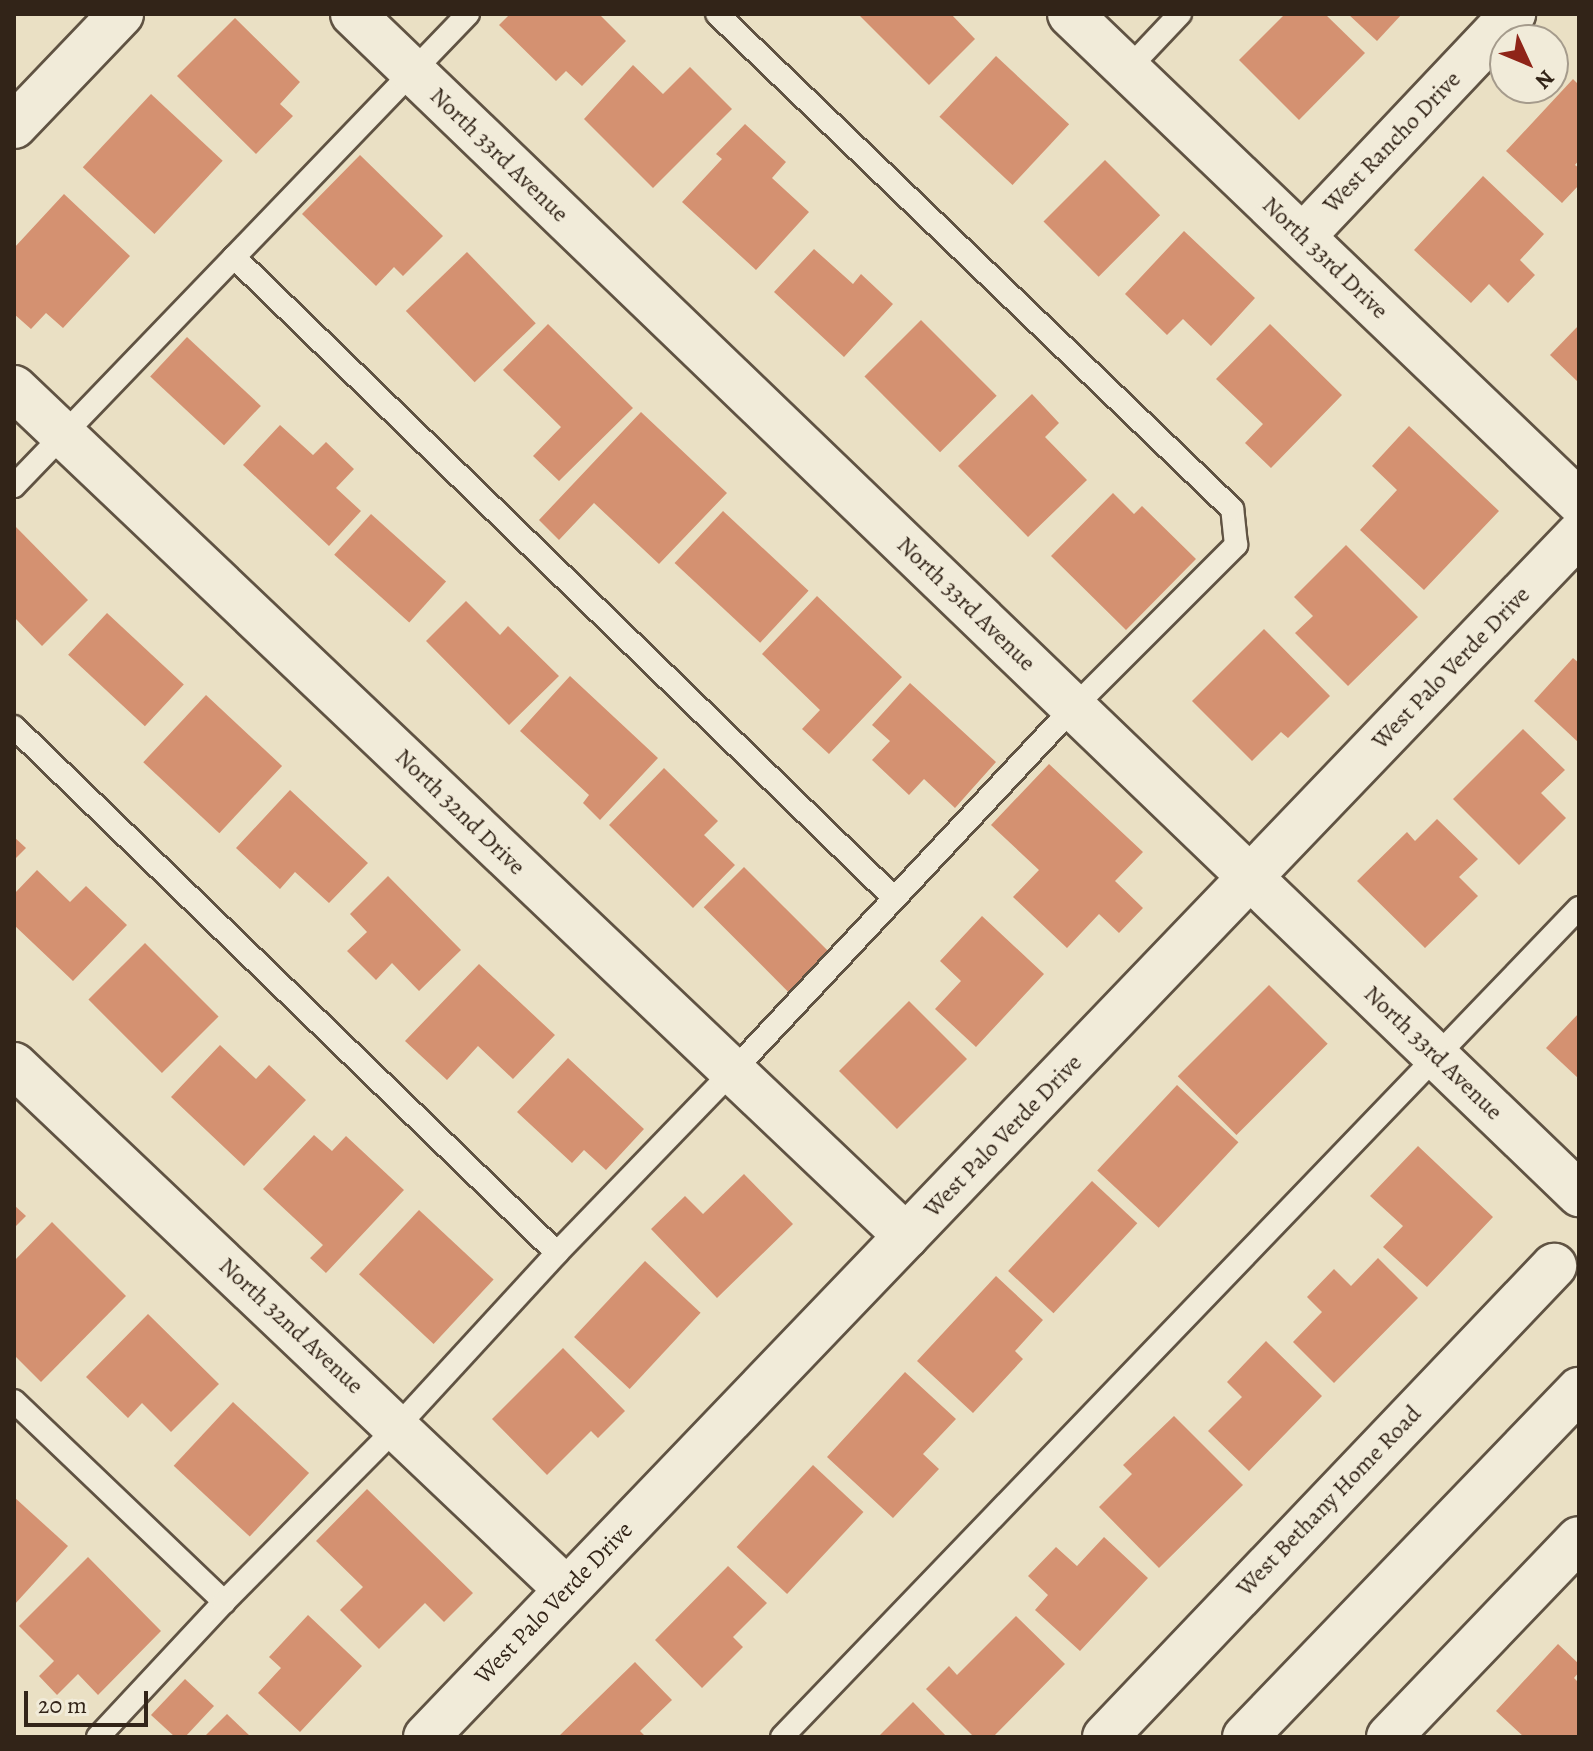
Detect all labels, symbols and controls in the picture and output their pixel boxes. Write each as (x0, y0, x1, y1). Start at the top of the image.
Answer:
north arrow (1489, 24, 1569, 104)
text: N (1528, 63, 1561, 95)
street label: West Rancho Drive (1317, 65, 1467, 219)
street label: North 33rd Avenue (424, 82, 574, 228)
street label: North 33rd Drive (1256, 191, 1394, 325)
street label: North 33rd Avenue (891, 531, 1041, 677)
street label: West Palo Verde Drive (1366, 581, 1536, 755)
street label: North 32nd Drive (389, 743, 531, 881)
street label: North 33rd Avenue (1358, 980, 1508, 1126)
street label: West Palo Verde Drive (918, 1049, 1088, 1223)
street label: North 32nd Avenue (213, 1252, 369, 1400)
street label: West Bethany Home Road (1231, 1400, 1427, 1602)
street label: West Palo Verde Drive (469, 1516, 639, 1690)
scale bar (28, 1675, 152, 1725)
text: 20 m (38, 1689, 87, 1721)

